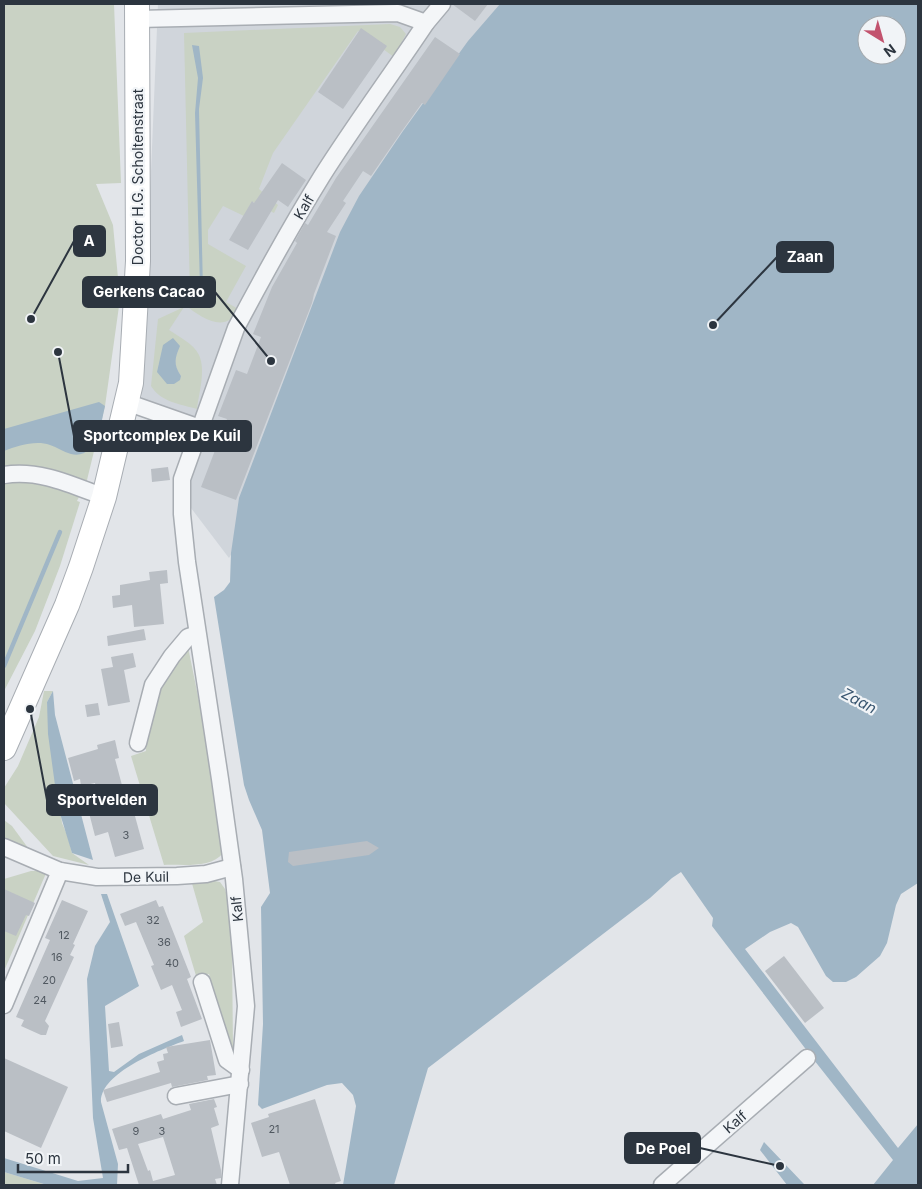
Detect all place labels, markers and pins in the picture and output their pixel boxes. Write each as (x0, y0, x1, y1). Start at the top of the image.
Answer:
callout: A (74, 226, 105, 256)
callout: Zaan (777, 242, 833, 272)
callout: Gerkens Cacao (83, 277, 215, 307)
callout: Sportcomplex De Kuil (74, 421, 251, 451)
callout: Sportvelden (47, 785, 157, 815)
callout: De Poel (625, 1133, 700, 1163)

